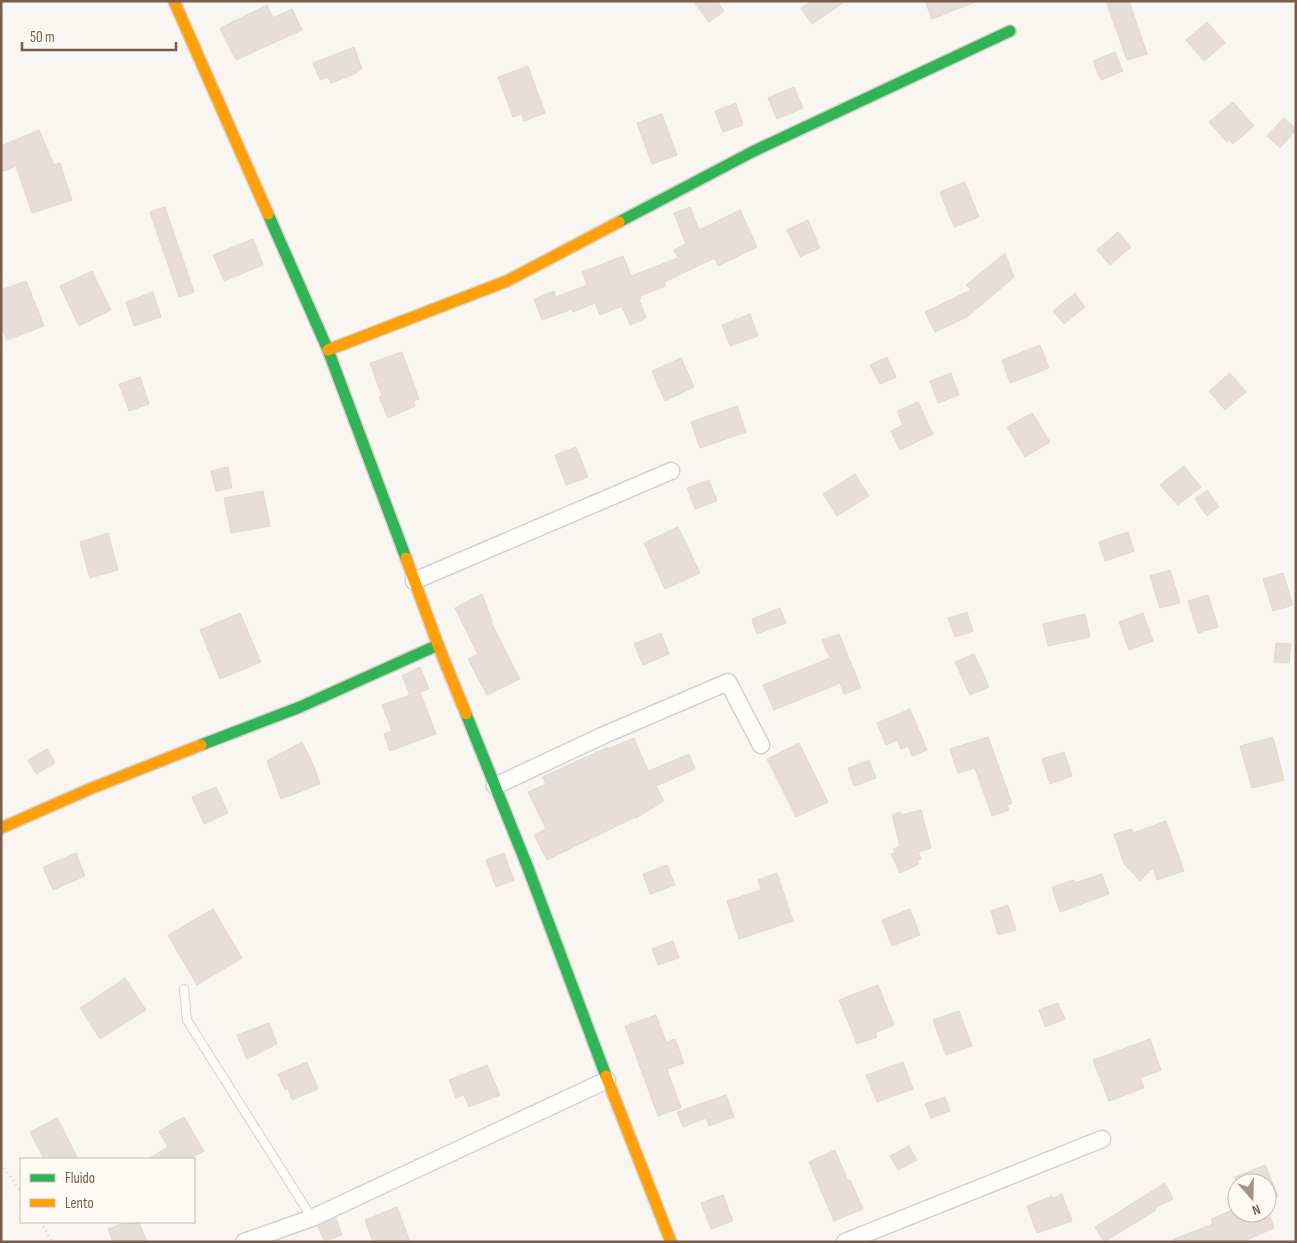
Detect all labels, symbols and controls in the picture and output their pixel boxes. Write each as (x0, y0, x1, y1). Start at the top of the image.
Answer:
scale bar (22, 20, 176, 52)
text: 50 m (30, 28, 55, 47)
legend (20, 1158, 195, 1223)
text: Fluido (65, 1169, 95, 1188)
north arrow (1227, 1173, 1277, 1223)
text: Lento (65, 1194, 94, 1213)
text: N (1250, 1200, 1263, 1219)

